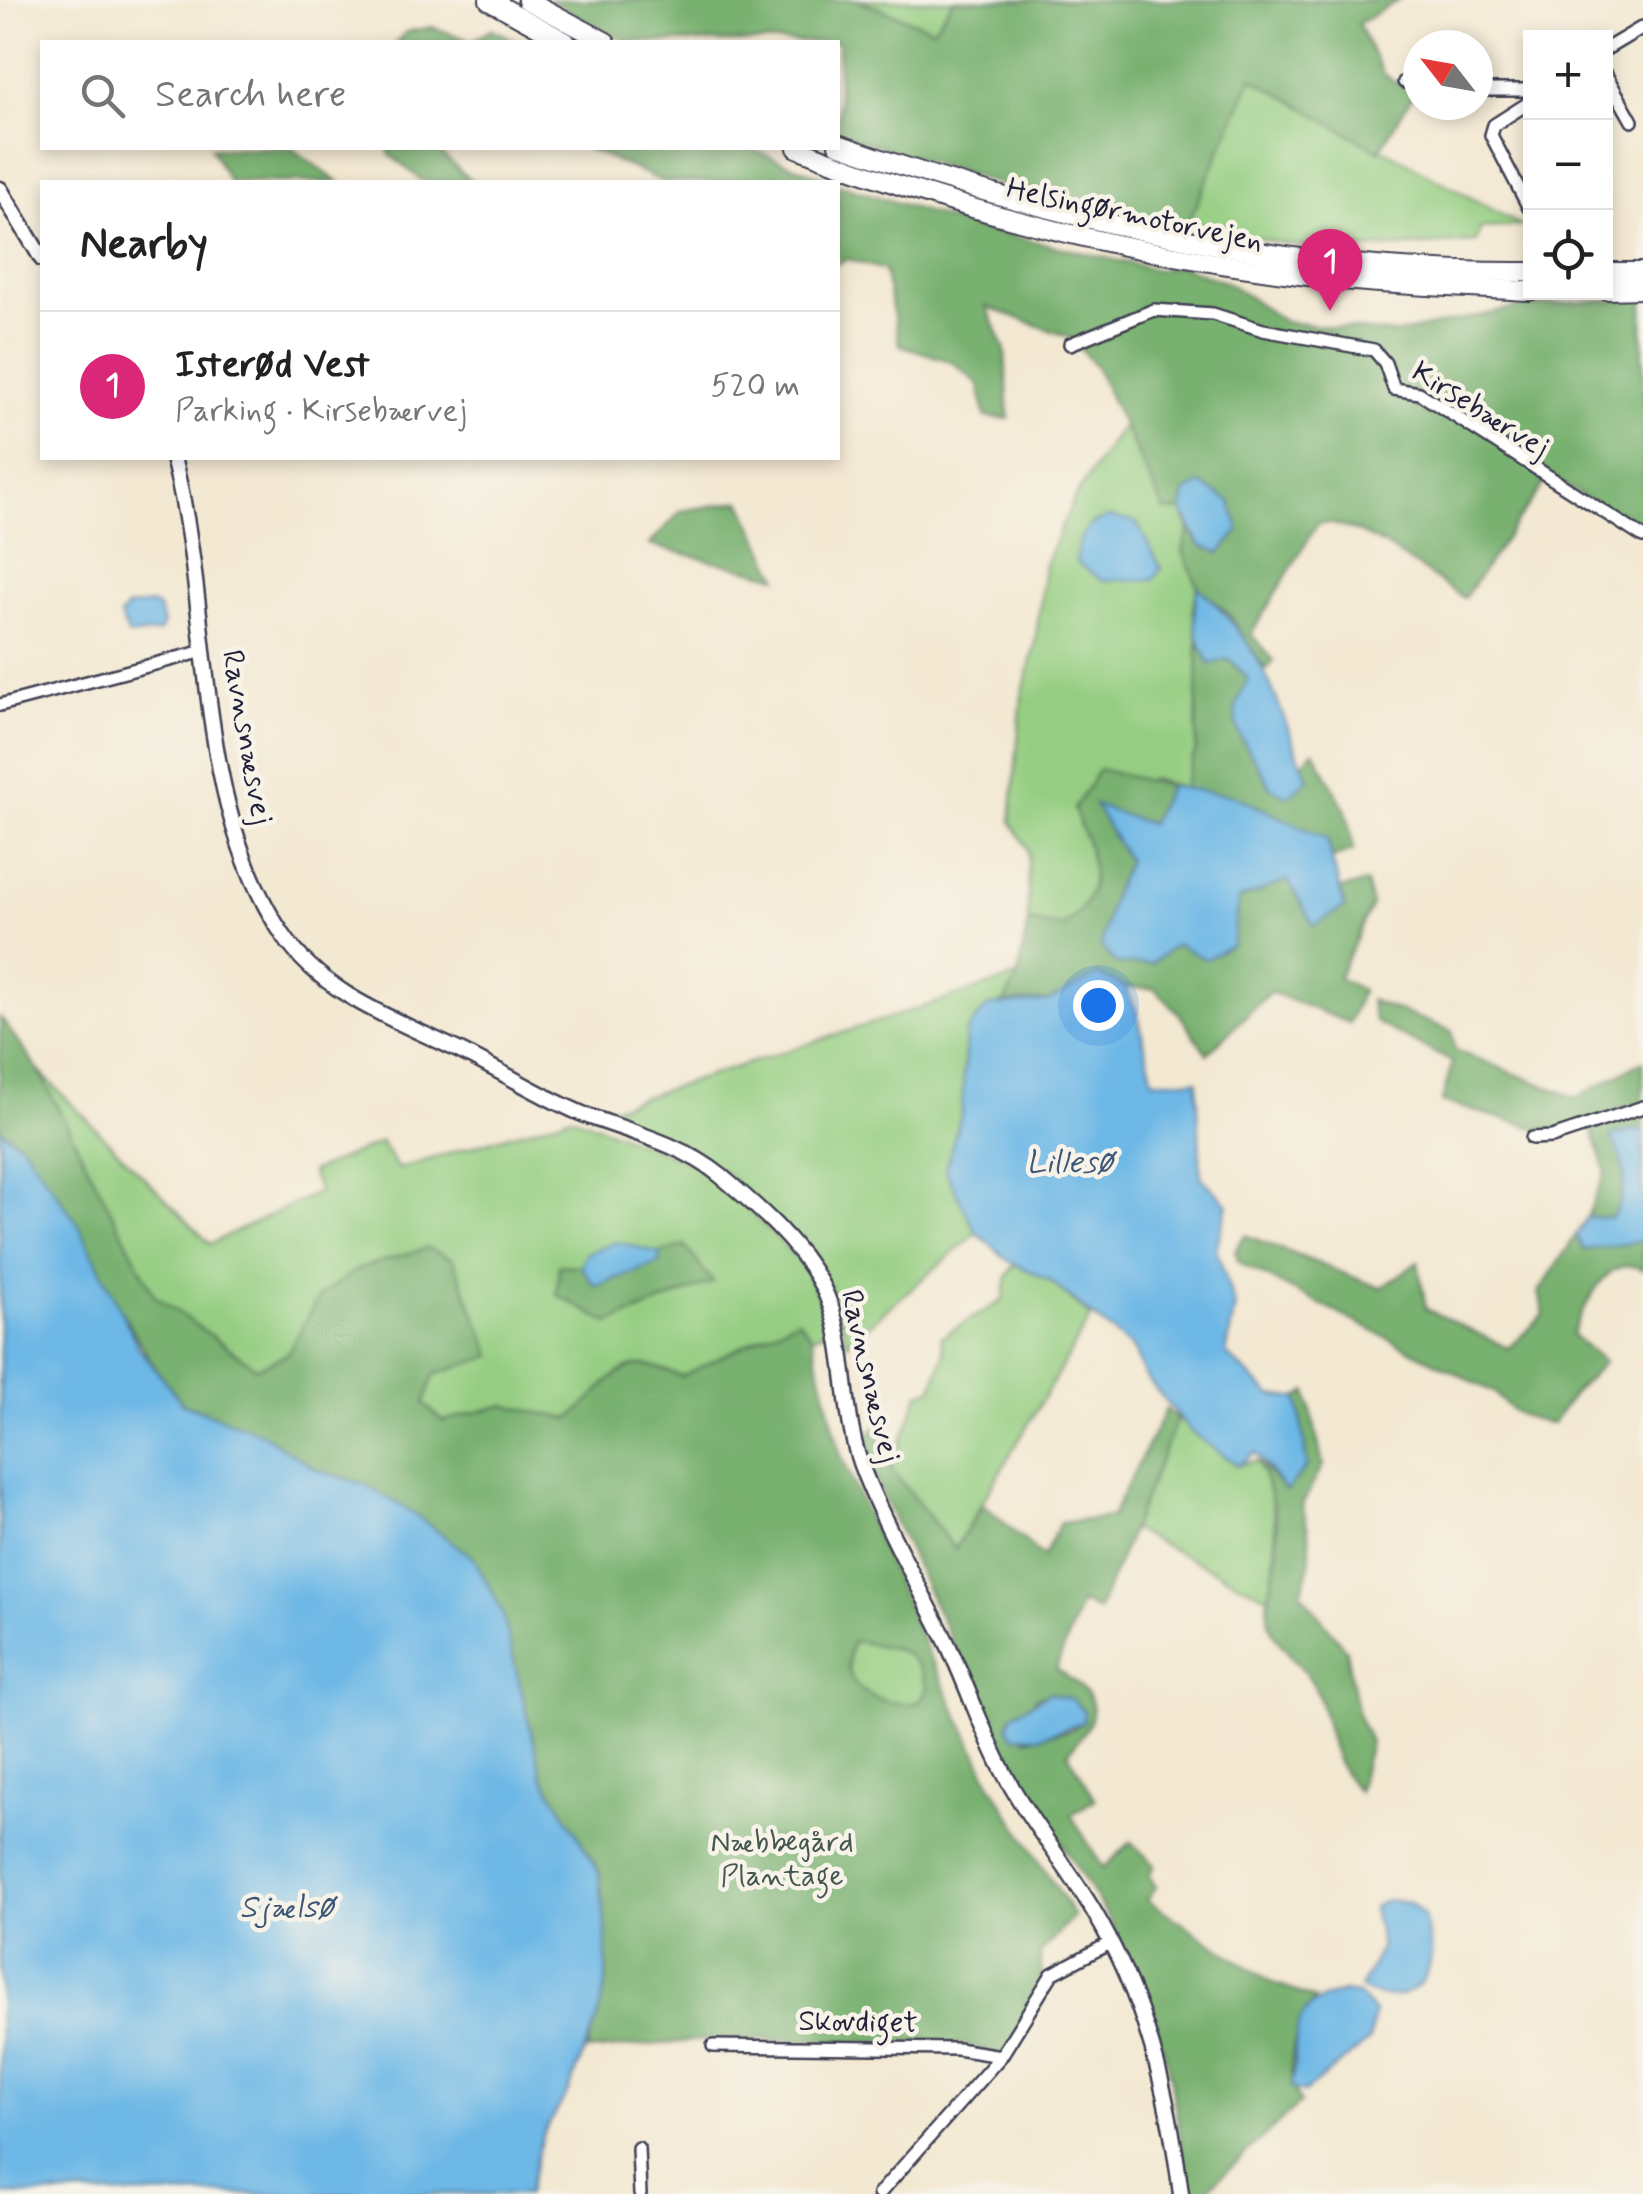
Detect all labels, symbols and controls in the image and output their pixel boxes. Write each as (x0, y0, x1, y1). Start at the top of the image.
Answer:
north arrow (1403, 30, 1493, 120)
map controls (1523, 30, 1613, 300)
button: + (1523, 30, 1613, 120)
search box (40, 40, 840, 150)
icon: search (75, 68, 130, 123)
text: Search here (155, 71, 346, 120)
button: − (1523, 120, 1613, 210)
street label: Helsingørmotorvejen (1002, 169, 1266, 265)
button: locate (1523, 210, 1613, 300)
text: Nearby (80, 218, 208, 273)
pin: 1 (1298, 228, 1362, 311)
text: Isterød Vest (175, 341, 370, 390)
street label: Kirsebærvej (1404, 353, 1556, 468)
text: 1 (105, 365, 120, 407)
text: 520 m (711, 365, 800, 407)
text: Parking · Kirsebærvej (175, 390, 467, 432)
street label: Ravnsnæsvej (212, 647, 281, 828)
your location (1073, 980, 1124, 1031)
water label: Lillesø (1026, 1142, 1118, 1184)
street label: Ravnsnæsvej (831, 1286, 908, 1467)
park label: Næbbegård Plantage (710, 1823, 854, 1899)
water label: Sjælsø (239, 1887, 338, 1929)
street label: Skovdiget (798, 2002, 918, 2046)

